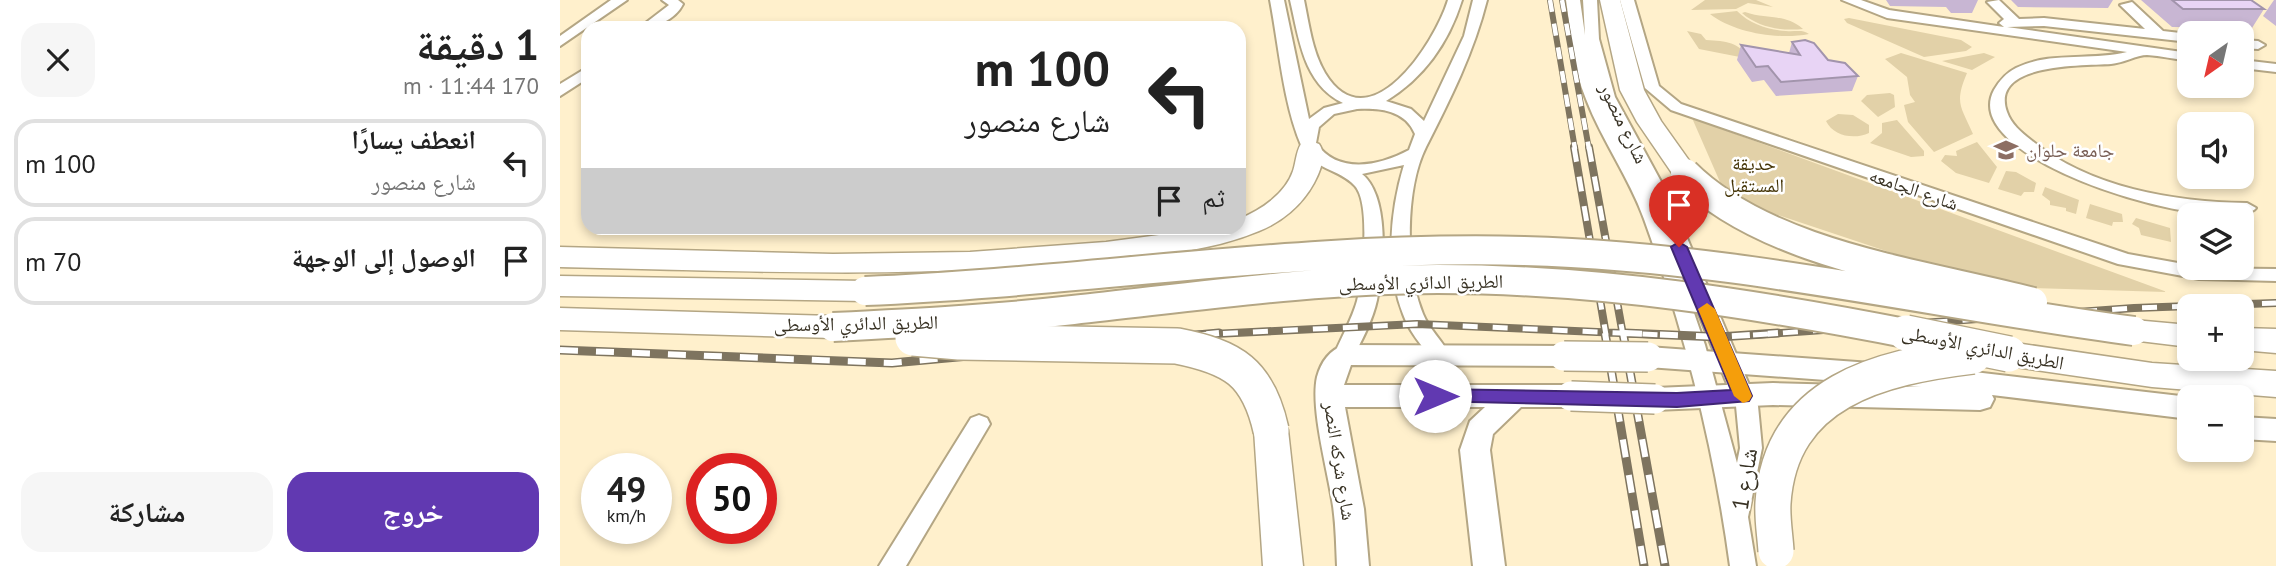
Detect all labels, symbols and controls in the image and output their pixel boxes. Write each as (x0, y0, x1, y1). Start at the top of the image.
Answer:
text: 1 دقيقة (416, 17, 539, 72)
north arrow (2177, 21, 2254, 98)
map controls (2177, 21, 2254, 462)
button: close (21, 23, 95, 97)
text: 100 m (975, 36, 1110, 100)
icon: left (1134, 49, 1225, 140)
text: 170 m · 11:44 (403, 71, 539, 100)
street label: شارع منصور (1594, 78, 1654, 167)
text: شارع منصور (964, 99, 1110, 141)
button: sound (2177, 112, 2254, 189)
text: انعطف يسارًا (352, 123, 476, 156)
school or university icon: جامعة حلوان (1992, 136, 2020, 164)
place label: جامعة حلوان (2026, 138, 2114, 162)
icon: left (497, 144, 535, 182)
text: 100 m (25, 147, 96, 180)
park label: حديقة المستقبل (1724, 151, 1784, 197)
street label: شارع الجامعه (1866, 163, 1962, 215)
text: شارع منصور (371, 167, 476, 196)
pin (1649, 175, 1709, 247)
text: ثم (1202, 181, 1225, 214)
icon: arrive (1150, 182, 1188, 220)
icon: arrive (1660, 186, 1698, 224)
button: layers (2177, 203, 2254, 280)
text: الوصول إلى الوجهة (292, 241, 476, 274)
icon: arrive (497, 242, 535, 280)
text: 70 m (25, 245, 81, 278)
street label: الطريق الدائري الأوسطى (1339, 269, 1504, 299)
button: + (2177, 294, 2254, 371)
street label: الطريق الدائري الأوسطى (774, 310, 939, 340)
street label: الطريق الدائري الأوسطى (1899, 320, 2066, 378)
position arrow (1398, 359, 1472, 433)
button: − (2177, 385, 2254, 462)
street label: شارع شركه النصر (1319, 399, 1361, 522)
street label: شارع 1 (1725, 446, 1764, 512)
speed limit sign: 50 (686, 453, 777, 544)
text: 49 (607, 466, 646, 512)
button: مشاركة (21, 472, 273, 552)
button: خروج (287, 472, 539, 552)
text: km/h (607, 504, 646, 527)

